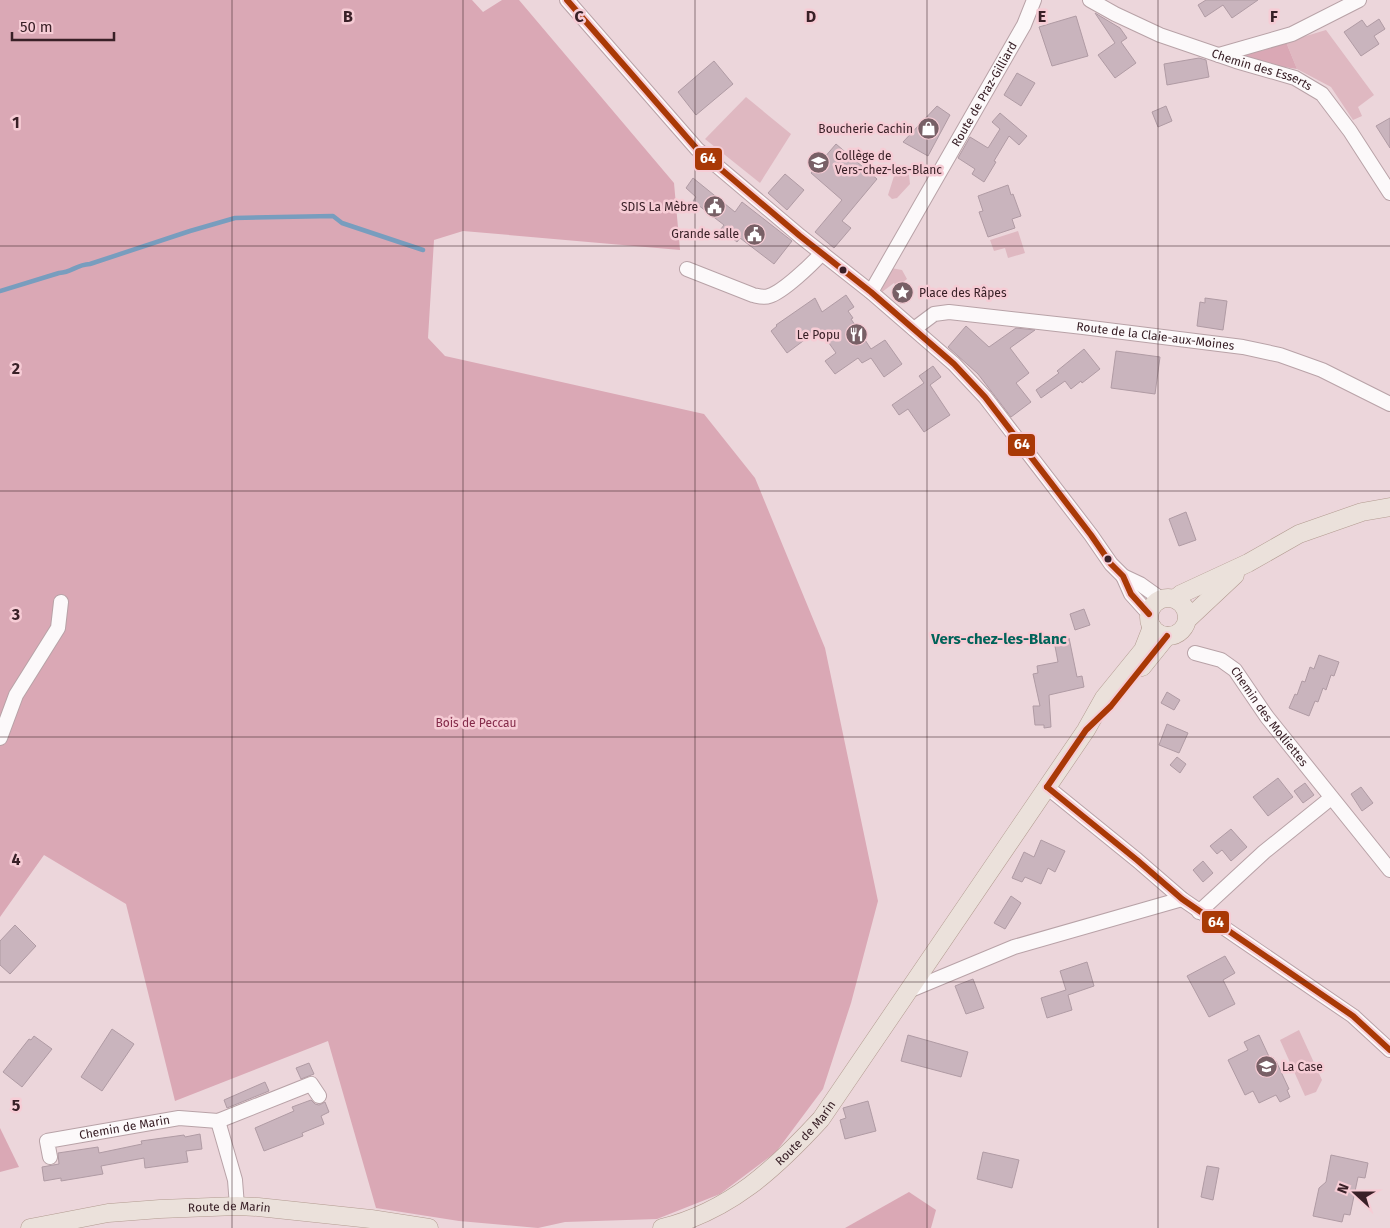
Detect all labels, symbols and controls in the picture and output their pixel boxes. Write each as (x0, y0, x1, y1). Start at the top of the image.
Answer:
text: B (343, 7, 353, 26)
text: C (574, 7, 584, 26)
text: D (806, 7, 816, 26)
text: E (1038, 7, 1046, 26)
text: F (1270, 7, 1278, 26)
scale bar (12, 10, 115, 42)
text: 50 m (20, 18, 53, 36)
street label: Route de Praz-Gilliard (949, 39, 1020, 149)
street label: Chemin des Esserts (1210, 46, 1315, 94)
text: 1 (12, 113, 20, 132)
shop icon: Boucherie Cachin (917, 117, 941, 141)
place label: Boucherie Cachin (818, 122, 913, 136)
line badge: 64 (694, 147, 723, 171)
place label: Collège de Vers-chez-les-Blanc (835, 149, 942, 177)
text: 64 (700, 150, 716, 167)
school or university icon: Collège de Vers-chez-les-Blanc (807, 151, 831, 175)
public building icon: SDIS La Mèbre (702, 195, 726, 219)
place label: SDIS La Mèbre (621, 200, 698, 214)
public building icon: Grande salle (743, 222, 767, 246)
place label: Grande salle (671, 227, 739, 241)
unlabelled marker (838, 265, 848, 275)
place icon: Place des Râpes (891, 281, 915, 305)
place label: Place des Râpes (919, 286, 1007, 300)
street label: Route de la Claie-aux-Moines (1076, 319, 1236, 353)
restaurant icon: Le Popu (844, 323, 868, 347)
place label: Le Popu (797, 328, 840, 342)
text: 2 (12, 359, 20, 378)
line badge: 64 (1007, 433, 1036, 457)
text: 64 (1014, 436, 1030, 453)
unlabelled marker (1103, 554, 1113, 564)
text: 3 (11, 605, 20, 624)
district label: Vers-chez-les-Blanc (930, 630, 1068, 648)
street label: Chemin des Molliettes (1228, 664, 1311, 770)
park label: Bois de Peccau (435, 716, 517, 730)
text: 4 (11, 850, 21, 869)
line badge: 64 (1201, 910, 1230, 934)
text: 64 (1208, 914, 1224, 931)
school or university icon: La Case (1254, 1055, 1278, 1079)
place label: La Case (1282, 1060, 1323, 1074)
text: 5 (12, 1096, 21, 1115)
street label: Route de Marin (772, 1098, 838, 1168)
street label: Chemin de Marin (78, 1113, 171, 1142)
north arrow (1330, 1168, 1380, 1218)
text: N (1334, 1181, 1353, 1196)
street label: Route de Marin (188, 1199, 271, 1215)

